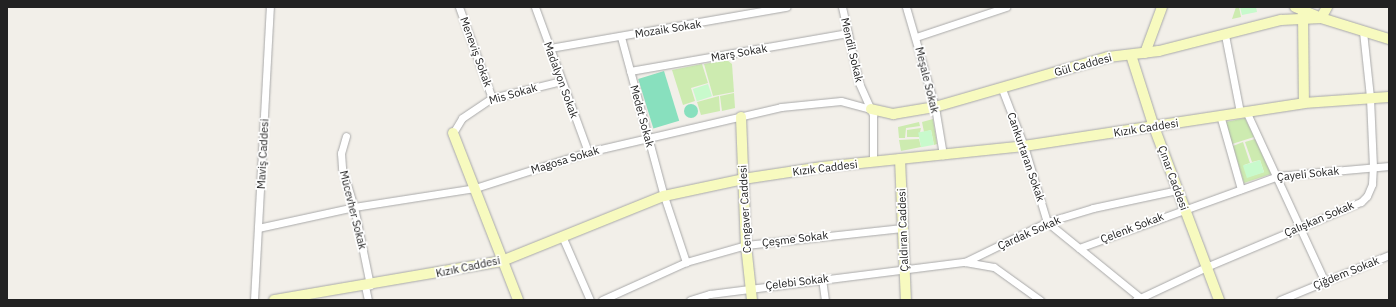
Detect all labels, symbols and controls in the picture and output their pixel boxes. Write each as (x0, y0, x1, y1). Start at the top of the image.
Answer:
street label: Meneviş Sokak (457, 15, 495, 89)
street label: Mendil Sokak (838, 16, 866, 84)
street label: Mozaik Sokak (634, 17, 702, 41)
street label: Madalyon Sokak (541, 40, 581, 120)
street label: Marş Sokak (710, 42, 768, 64)
street label: Meşale Sokak (912, 46, 942, 114)
street label: Gül Caddesi (1053, 51, 1113, 79)
street label: Mis Sokak (487, 81, 539, 107)
street label: Medet Sokak (627, 83, 657, 149)
street label: Cankurtaran Sokak (1005, 111, 1047, 203)
street label: Kızık Caddesi (1113, 116, 1179, 140)
street label: Maviş Caddesi (255, 118, 271, 190)
street label: Magosa Sokak (529, 143, 601, 177)
street label: Çınar Caddesi (1155, 144, 1191, 212)
street label: Kızık Caddesi (792, 157, 858, 179)
street label: Çayeli Sokak (1276, 164, 1340, 184)
street label: Cengaver Caddesi (736, 165, 754, 253)
street label: Mücevher Sokak (337, 169, 369, 251)
street label: Çaldıran Caddesi (895, 188, 911, 272)
street label: Çalışkan Sokak (1282, 198, 1356, 240)
street label: Çelenk Sokak (1099, 210, 1165, 246)
street label: Çardak Sokak (996, 213, 1062, 253)
street label: Çeşme Sokak (761, 228, 829, 250)
street label: Kızık Caddesi (435, 254, 501, 280)
street label: Çiğdem Sokak (1311, 254, 1381, 292)
street label: Çelebi Sokak (765, 272, 829, 292)

